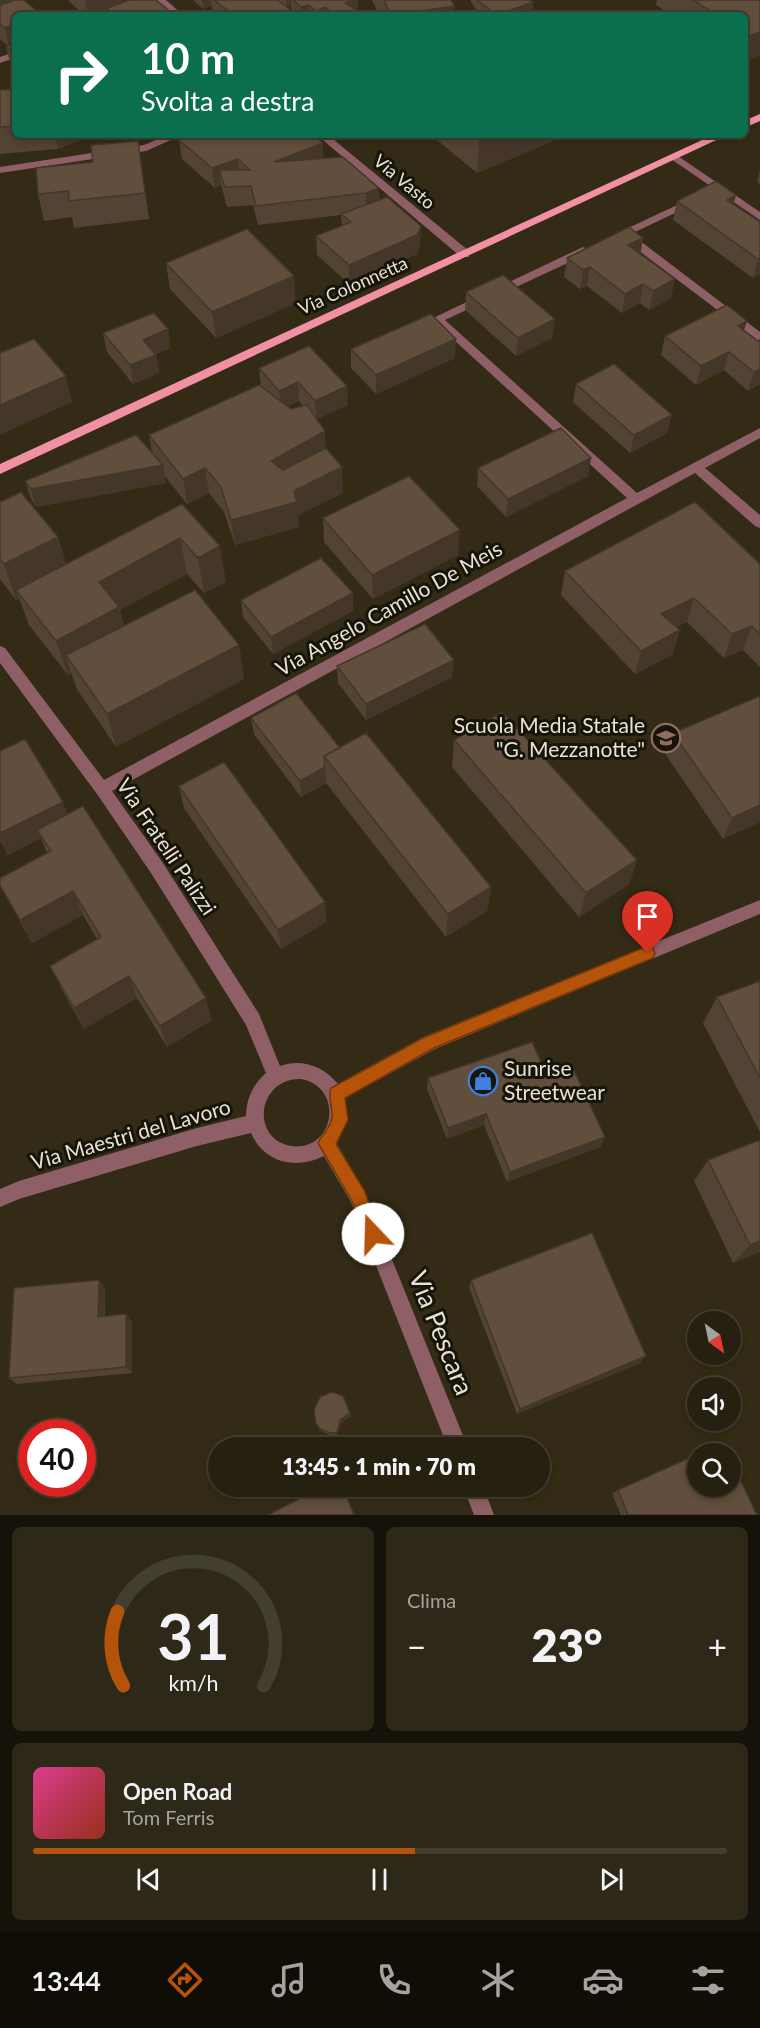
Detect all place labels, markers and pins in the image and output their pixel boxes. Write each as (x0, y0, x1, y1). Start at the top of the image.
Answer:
place label: Scuola Media Statale "G. Mezzanotte" (454, 712, 645, 761)
school or university icon: Scuola Media Statale "G. Mezzanotte" (650, 722, 682, 754)
pin (622, 891, 673, 953)
place label: Sunrise Streetwear (504, 1055, 605, 1104)
shop icon: Sunrise Streetwear (467, 1065, 499, 1097)

